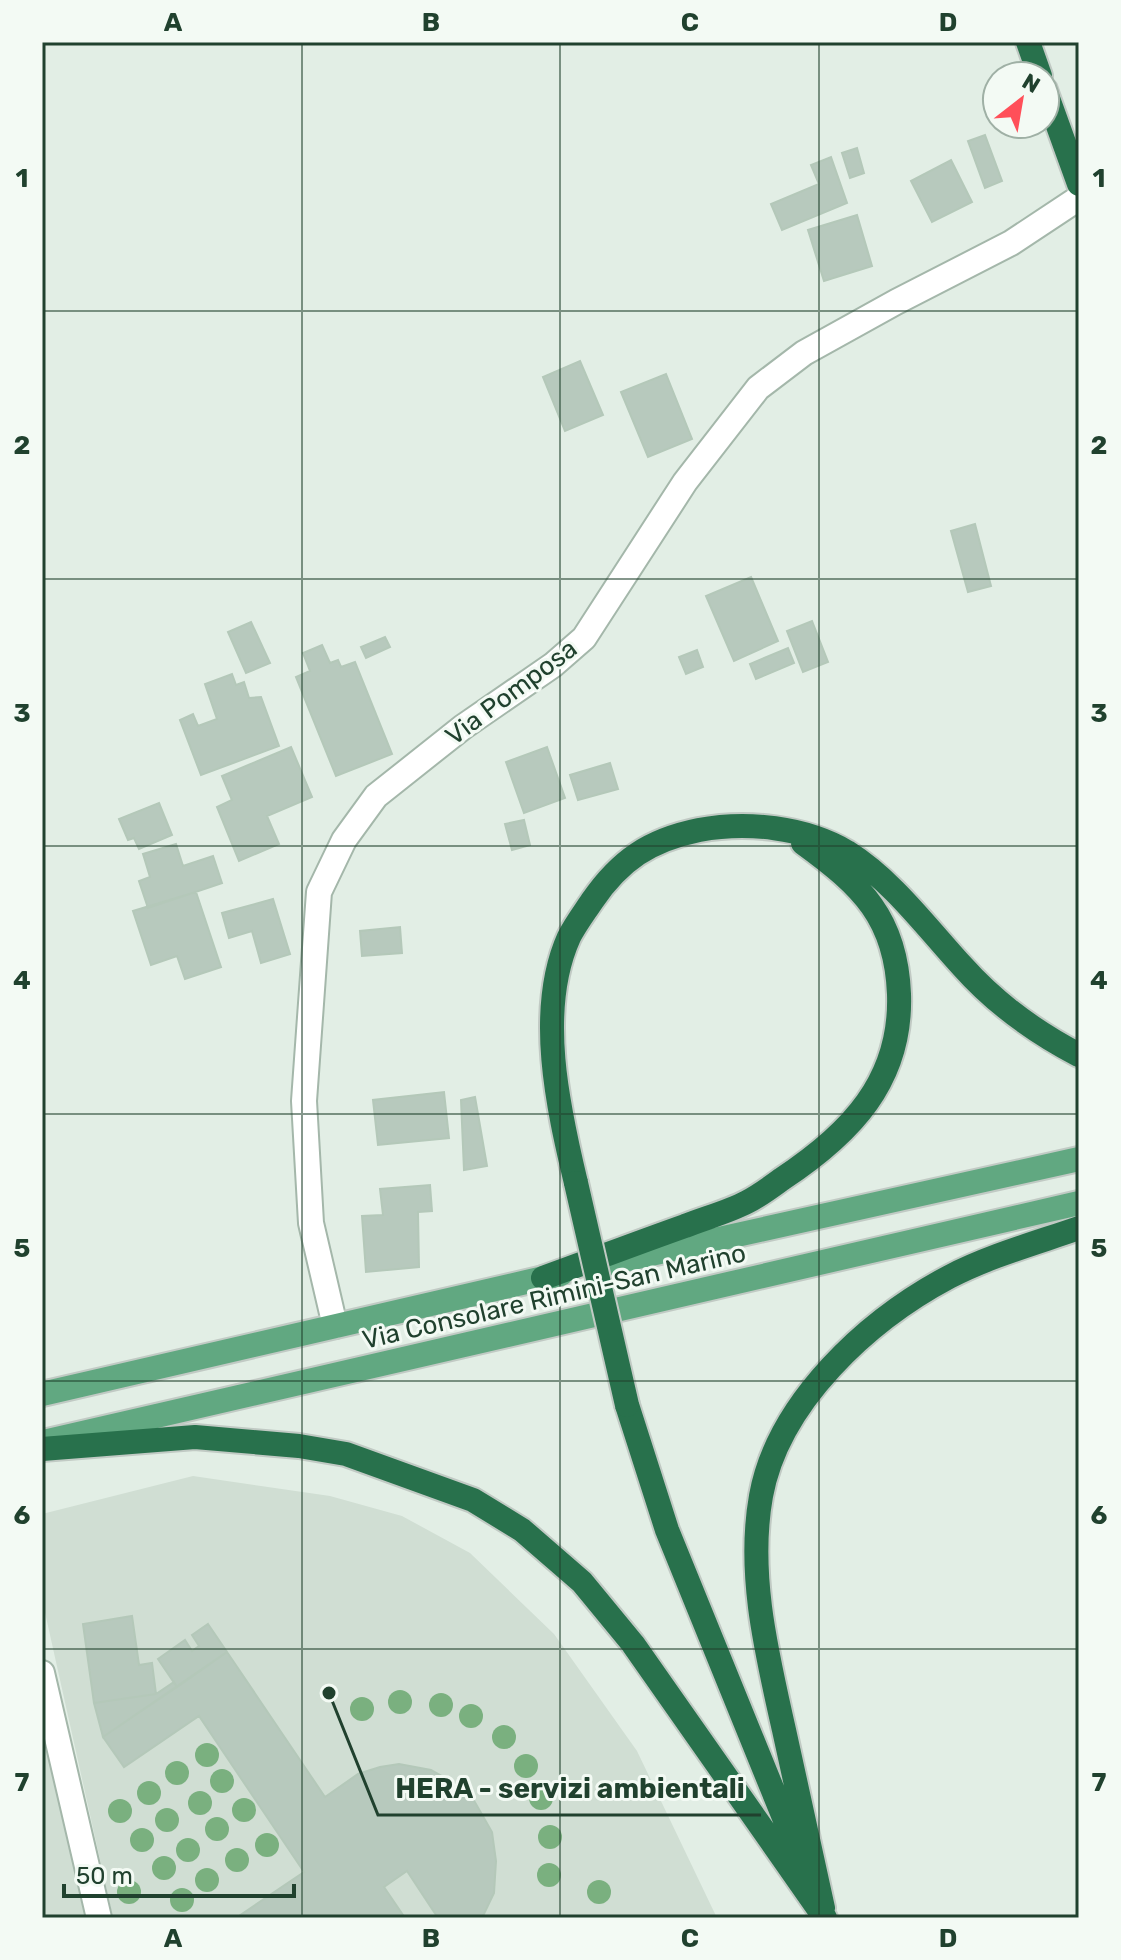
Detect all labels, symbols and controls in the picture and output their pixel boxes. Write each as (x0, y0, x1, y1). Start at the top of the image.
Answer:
text: A (164, 7, 183, 38)
text: B (422, 7, 440, 38)
text: C (681, 7, 699, 38)
text: D (939, 7, 957, 38)
north arrow (981, 60, 1061, 140)
text: N (1017, 68, 1045, 99)
text: 1 (16, 163, 28, 194)
text: 1 (1093, 163, 1105, 194)
text: 2 (14, 430, 30, 461)
text: 2 (1091, 430, 1107, 461)
street label: Via Pomposa (439, 633, 583, 752)
text: 3 (13, 698, 31, 729)
text: 3 (1090, 698, 1108, 729)
text: 4 (13, 965, 31, 996)
text: 4 (1090, 965, 1108, 996)
text: 5 (14, 1233, 30, 1264)
text: 5 (1091, 1233, 1107, 1264)
street label: Via Consolare Rimini-San Marino (359, 1237, 749, 1356)
text: 6 (14, 1500, 31, 1531)
text: 6 (1091, 1500, 1108, 1531)
callout: HERA - servizi ambientali (378, 1763, 761, 1815)
text: 7 (15, 1767, 30, 1798)
text: 7 (1092, 1767, 1107, 1798)
text: HERA - servizi ambientali (395, 1772, 745, 1805)
scale bar (64, 1848, 294, 1898)
text: 50 m (76, 1862, 133, 1890)
text: A (164, 1923, 183, 1954)
text: B (422, 1923, 440, 1954)
text: C (681, 1923, 699, 1954)
text: D (939, 1923, 957, 1954)

